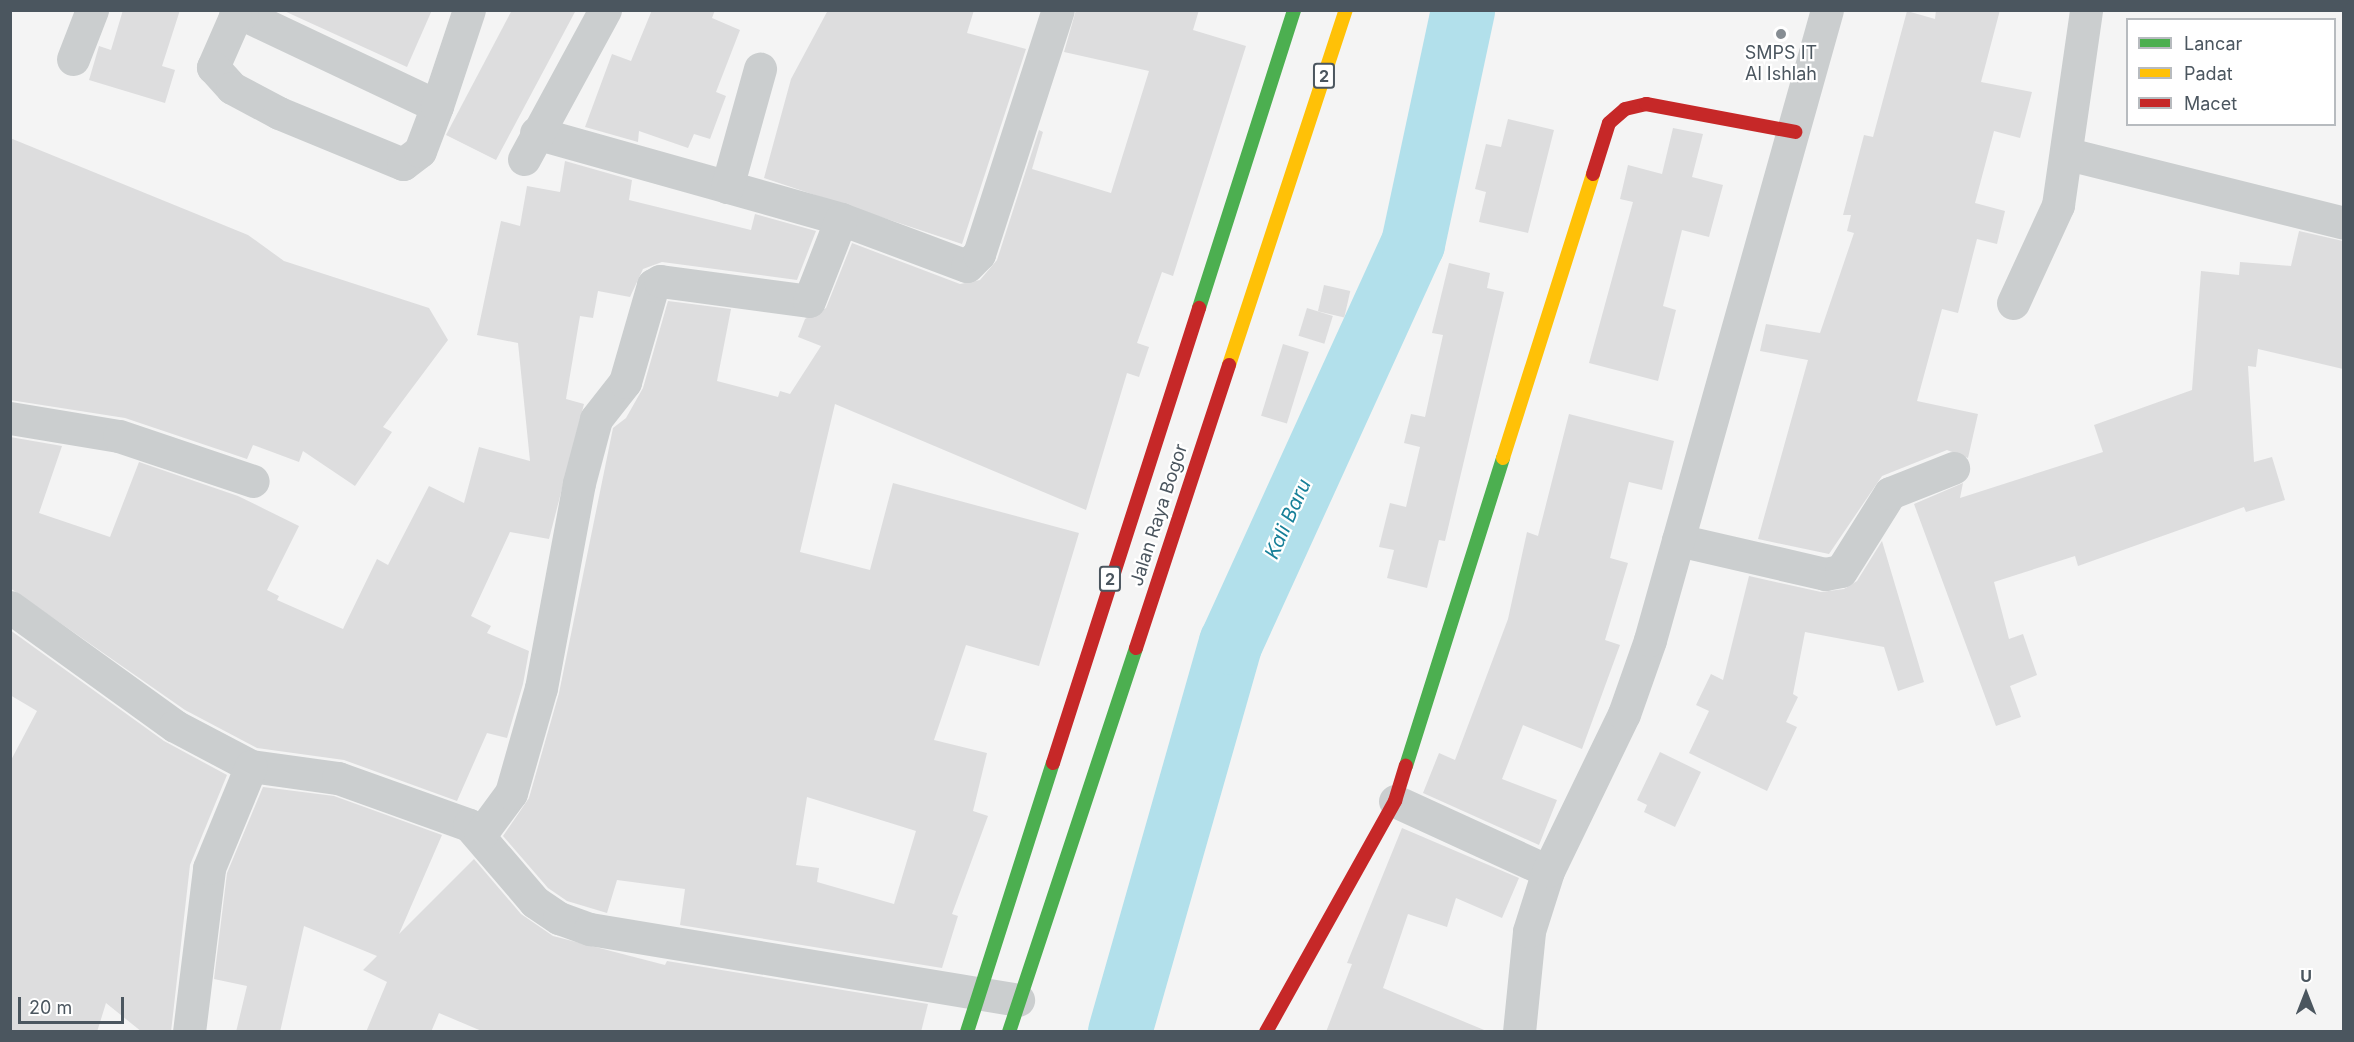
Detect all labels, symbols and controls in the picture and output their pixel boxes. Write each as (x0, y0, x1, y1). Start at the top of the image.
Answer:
legend (2126, 18, 2336, 126)
marker: SMPS IT Al Ishlah (1774, 27, 1788, 41)
text: Lancar (2184, 33, 2242, 54)
place label: SMPS IT Al Ishlah (1745, 43, 1817, 86)
road number: 2 (1312, 63, 1336, 89)
text: Padat (2184, 63, 2233, 84)
text: Macet (2184, 93, 2237, 114)
street label: Jalan Raya Bogor (1126, 441, 1192, 589)
water label: Kali Baru (1260, 475, 1316, 563)
road number: 2 (1098, 566, 1122, 592)
north arrow (2276, 964, 2336, 1024)
text: U (2300, 966, 2312, 986)
scale bar (21, 985, 128, 1023)
text: 20 m (29, 997, 72, 1018)

